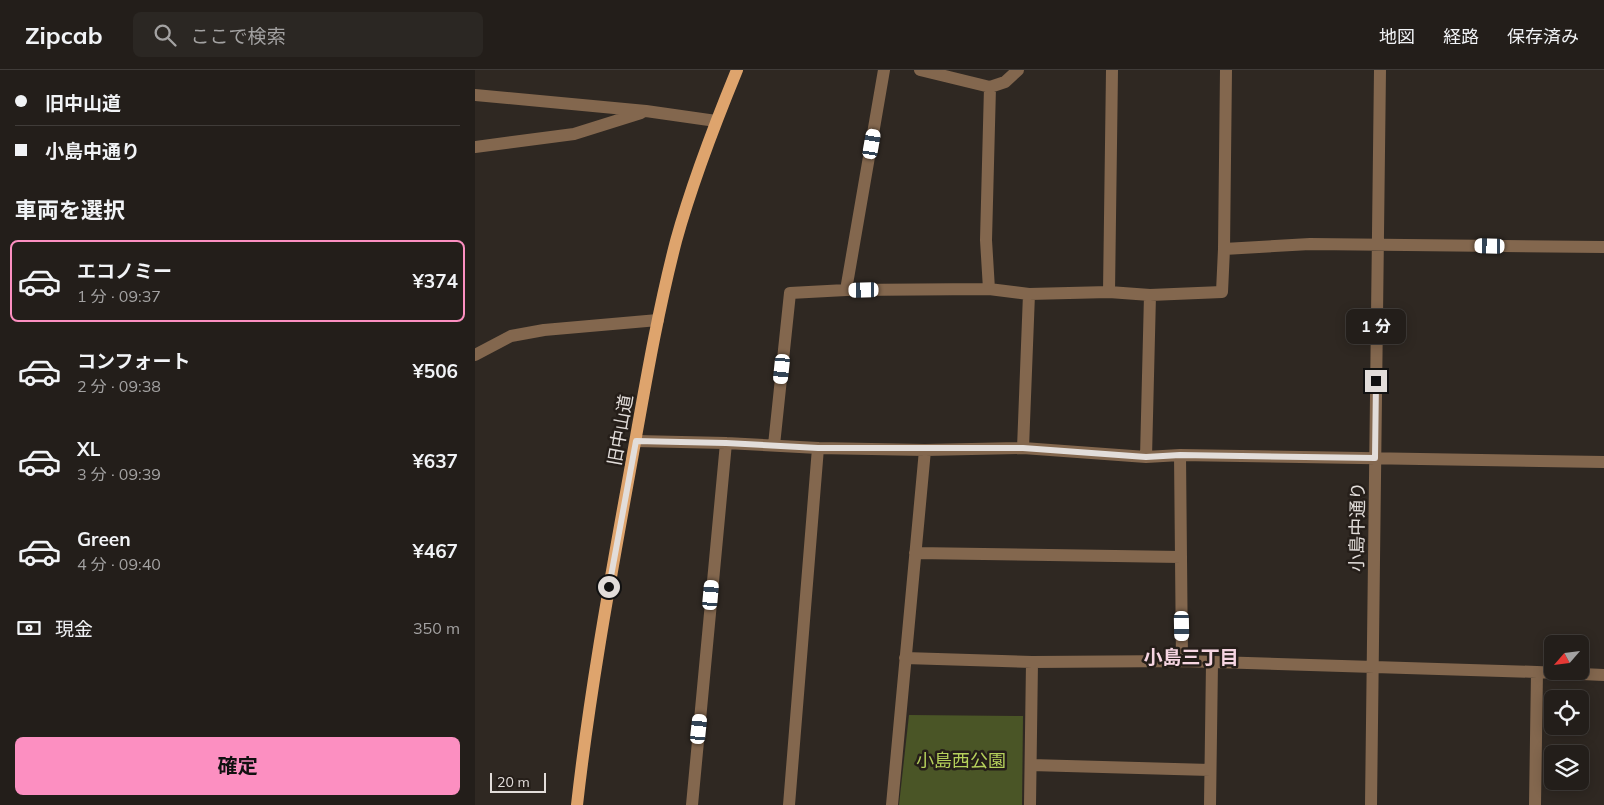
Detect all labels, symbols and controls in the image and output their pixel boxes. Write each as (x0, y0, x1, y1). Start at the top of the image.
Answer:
search box (133, 12, 483, 57)
text: Zipcab (25, 20, 103, 50)
icon: search (151, 21, 179, 49)
text: ここで検索 (191, 24, 286, 48)
text: 地図 (1379, 25, 1415, 48)
text: 経路 (1443, 25, 1479, 48)
text: 保存済み (1507, 25, 1579, 48)
text: 旧中山道 (45, 91, 121, 115)
car (862, 128, 881, 160)
text: 小島中通り (45, 139, 140, 163)
text: 車両を選択 (15, 196, 125, 224)
car (1474, 238, 1505, 254)
icon: car (17, 259, 62, 304)
text: エコノミー (77, 259, 172, 283)
text: ¥374 (412, 269, 458, 293)
car (848, 282, 879, 298)
text: 1 分 · 09:37 (77, 286, 161, 306)
callout: 1 分 (1346, 308, 1406, 344)
text: 1 分 (1361, 316, 1391, 336)
icon: car (17, 349, 62, 394)
text: コンフォート (77, 349, 190, 373)
car (772, 353, 791, 385)
text: ¥506 (412, 359, 458, 383)
route end (1365, 370, 1387, 392)
text: 2 分 · 09:38 (77, 376, 161, 396)
street label: 旧中山道 (602, 393, 638, 467)
text: XL (77, 437, 100, 461)
icon: car (17, 439, 62, 484)
text: ¥637 (412, 449, 458, 473)
text: 3 分 · 09:39 (77, 464, 161, 484)
street label: 小島中通り (1345, 482, 1369, 572)
text: Green (77, 527, 131, 551)
icon: car (17, 529, 62, 574)
text: ¥467 (412, 539, 458, 563)
text: 4 分 · 09:40 (77, 554, 161, 574)
route start (598, 576, 620, 598)
car (702, 579, 719, 611)
car (1174, 611, 1189, 641)
icon: cash (15, 614, 43, 642)
text: 現金 (55, 617, 93, 641)
text: 350 m (413, 618, 460, 638)
north arrow (1544, 635, 1589, 680)
map controls (1544, 635, 1589, 790)
district label: 小島三丁目 (1143, 645, 1239, 669)
button: locate (1544, 690, 1589, 735)
car (689, 713, 708, 745)
button: 確定 (15, 737, 460, 795)
button: layers (1544, 745, 1589, 790)
park label: 小島西公園 (916, 749, 1006, 772)
scale bar (490, 770, 546, 793)
text: 20 m (497, 773, 530, 791)

